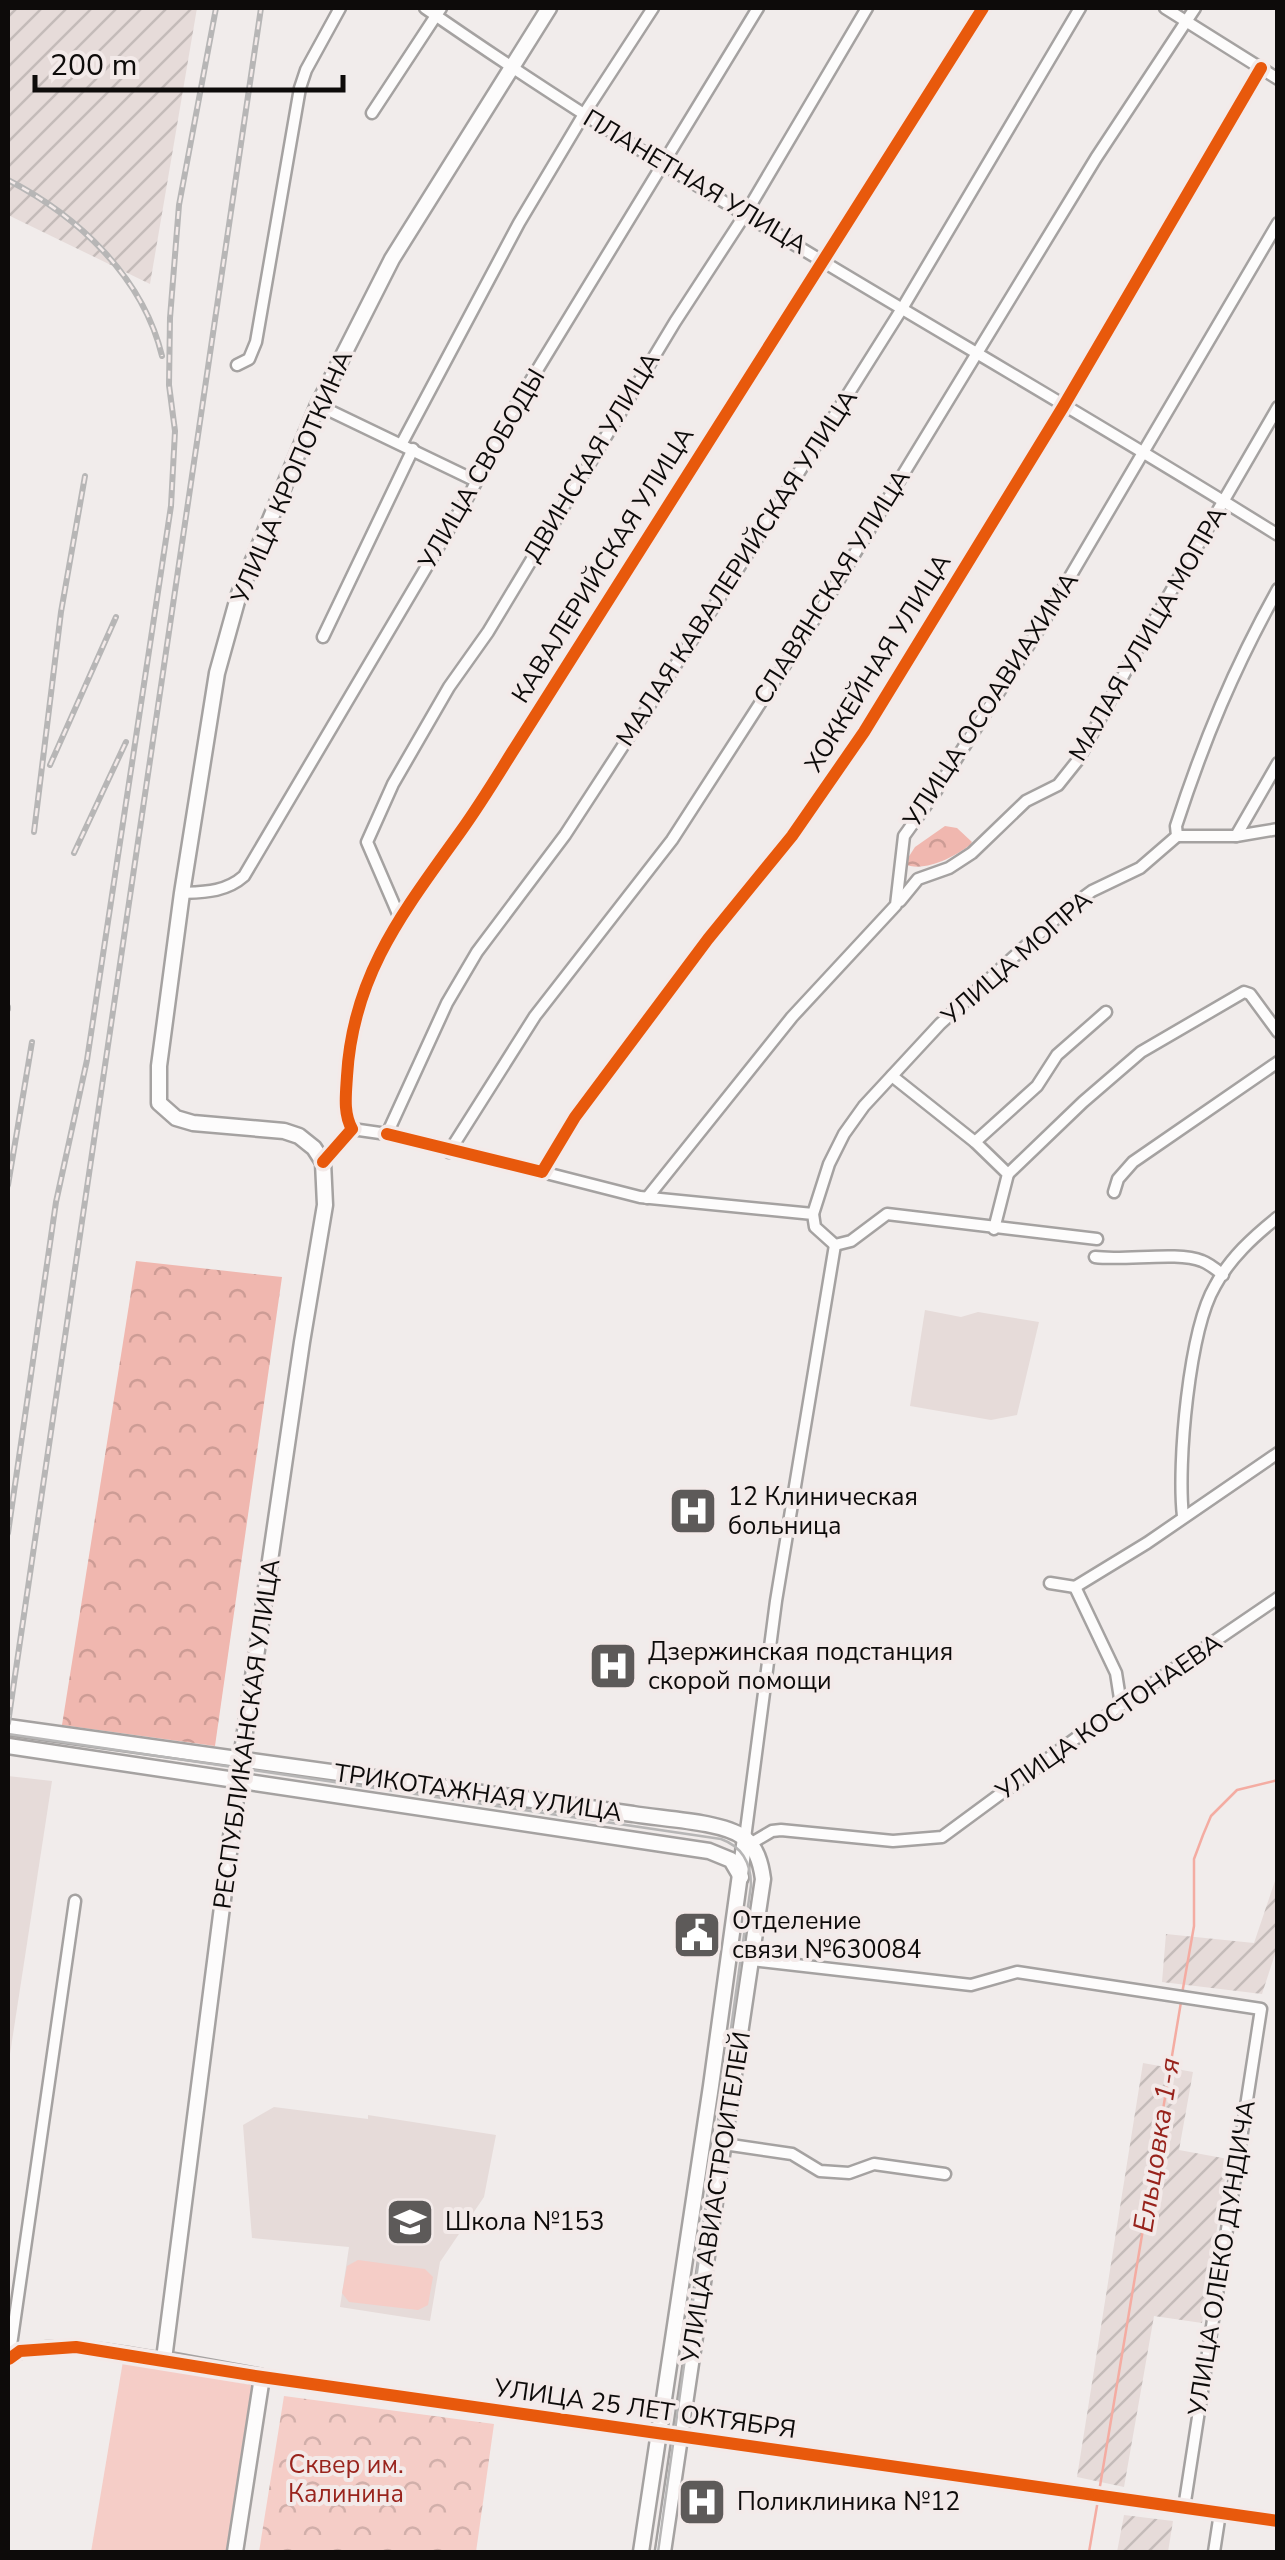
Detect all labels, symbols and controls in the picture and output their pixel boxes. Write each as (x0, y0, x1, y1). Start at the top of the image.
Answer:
scale bar (35, 30, 342, 92)
text: 200 m (50, 45, 137, 86)
street label: ПЛАНЕТНАЯ УЛИЦА (577, 102, 813, 262)
street label: УЛИЦА КРОПОТКИНА (223, 345, 361, 610)
street label: ДВИНСКАЯ УЛИЦА (516, 346, 668, 568)
street label: УЛИЦА СВОБОДЫ (410, 362, 553, 576)
street label: МАЛАЯ КАВАЛЕРИЙСКАЯ УЛИЦА (609, 383, 865, 753)
street label: КАВАЛЕРИЙСКАЯ УЛИЦА (504, 421, 702, 709)
street label: СЛАВЯНСКАЯ УЛИЦА (746, 463, 918, 711)
street label: МАЛАЯ УЛИЦА МОПРА (1061, 500, 1235, 768)
street label: ХОККЕЙНАЯ УЛИЦА (797, 547, 959, 779)
street label: УЛИЦА ОСОАВИАХИМА (895, 566, 1086, 835)
street label: УЛИЦА МОПРА (934, 883, 1100, 1034)
place label: 12 Клиническая больница (728, 1480, 918, 1543)
hospital icon: 12 Клиническая больница (667, 1485, 719, 1537)
street label: РЕСПУБЛИКАНСКАЯ УЛИЦА (206, 1557, 288, 1911)
street label: УЛИЦА КОСТОНАЕВА (988, 1626, 1229, 1809)
place label: Дзержинская подстанция скорой помощи (648, 1635, 953, 1698)
hospital icon: Дзержинская подстанция скорой помощи (587, 1640, 639, 1692)
street label: ТРИКОТАЖНАЯ УЛИЦА (332, 1756, 624, 1830)
place label: Отделение связи №630084 (732, 1904, 921, 1967)
public building icon: Отделение связи №630084 (671, 1909, 723, 1961)
street label: УЛИЦА АВИАСТРОИТЕЛЕЙ (673, 2029, 759, 2366)
water label: Ельцовка 1-я (1124, 2055, 1190, 2235)
street label: УЛИЦА ОЛЕКО ДУНДИЧА (1180, 2098, 1264, 2419)
school or university icon: Школа №153 (384, 2196, 436, 2248)
place label: Школа №153 (445, 2205, 605, 2239)
street label: УЛИЦА 25 ЛЕТ ОКТЯБРЯ (491, 2371, 798, 2447)
park label: Сквер им. Калинина (288, 2448, 404, 2511)
hospital icon: Поликлиника №12 (676, 2476, 728, 2528)
place label: Поликлиника №12 (737, 2485, 960, 2519)

